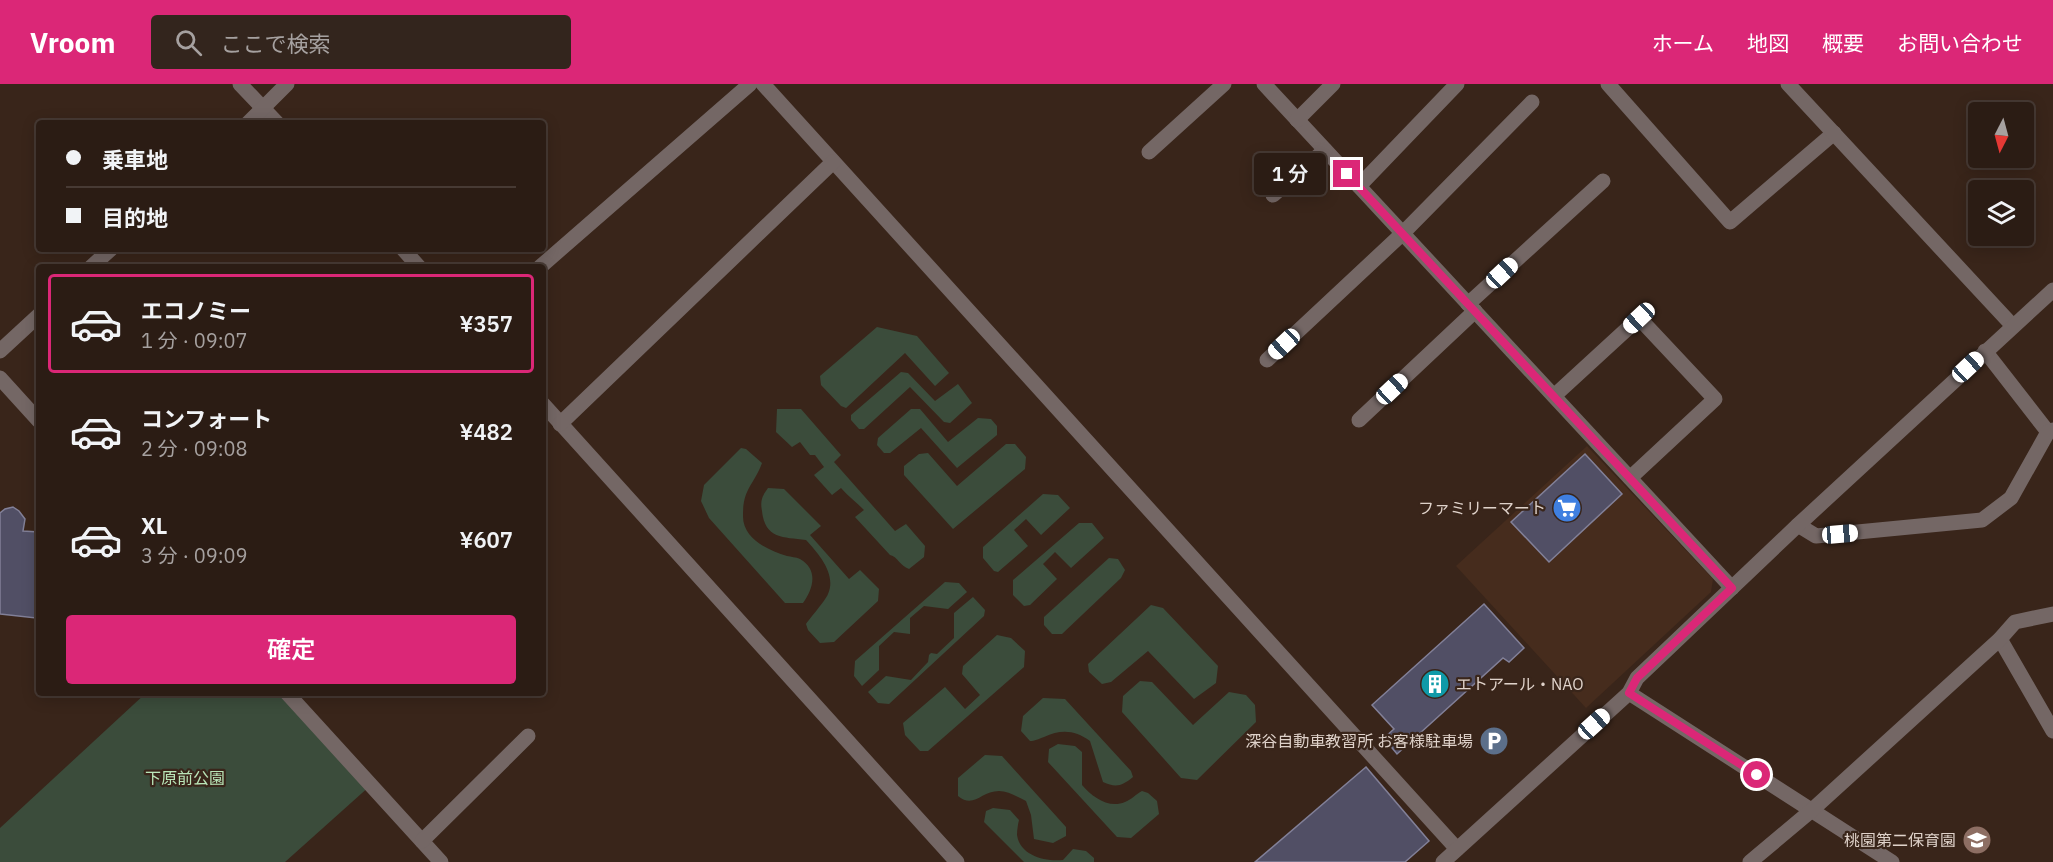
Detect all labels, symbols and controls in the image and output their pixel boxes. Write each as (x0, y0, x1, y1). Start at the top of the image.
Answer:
search box (151, 15, 571, 69)
text: Vroom (30, 24, 115, 61)
icon: search (172, 26, 205, 59)
text: ここで検索 (220, 29, 330, 58)
text: ホーム (1652, 29, 1714, 57)
text: 地図 (1747, 29, 1789, 57)
text: 概要 (1822, 29, 1864, 57)
text: お問い合わせ (1897, 29, 2023, 57)
north arrow (1968, 102, 2034, 168)
map controls (1968, 102, 2034, 246)
text: 乗車地 (102, 145, 168, 174)
callout: 1 分 (1254, 153, 1326, 195)
text: 1 分 (1272, 160, 1308, 187)
route end (1333, 160, 1360, 187)
button: layers (1968, 180, 2034, 246)
text: 目的地 (102, 203, 168, 232)
car (1483, 254, 1521, 292)
text: エコノミー (141, 296, 251, 325)
icon: car (69, 297, 123, 351)
car (1620, 299, 1658, 337)
text: ¥357 (459, 309, 513, 338)
car (1265, 325, 1303, 363)
text: 1 分 · 09:07 (141, 327, 248, 354)
car (1949, 348, 1987, 386)
car (1373, 370, 1411, 408)
text: コンフォート (141, 404, 272, 433)
icon: car (69, 405, 123, 459)
text: ¥482 (459, 417, 513, 446)
text: 2 分 · 09:08 (141, 435, 248, 462)
supermarket icon: ファミリーマート (1551, 492, 1583, 524)
place label: ファミリーマート (1418, 498, 1546, 518)
text: XL (141, 511, 167, 540)
icon: car (69, 513, 123, 567)
car (1821, 523, 1859, 545)
text: ¥607 (459, 525, 513, 554)
text: 3 分 · 09:09 (141, 542, 248, 569)
button: 確定 (66, 615, 516, 684)
building icon: エトアール・NAO (1419, 668, 1451, 700)
place label: エトアール・NAO (1456, 674, 1584, 694)
car (1575, 705, 1613, 743)
parking icon: 深谷自動車教習所 お客様駐車場 (1478, 725, 1510, 757)
place label: 深谷自動車教習所 お客様駐車場 (1245, 731, 1473, 751)
route start (1743, 761, 1770, 788)
park label: 下原前公園 (145, 768, 225, 788)
school or university icon: 桃園第二保育園 (1961, 824, 1993, 856)
place label: 桃園第二保育園 (1844, 830, 1956, 850)

